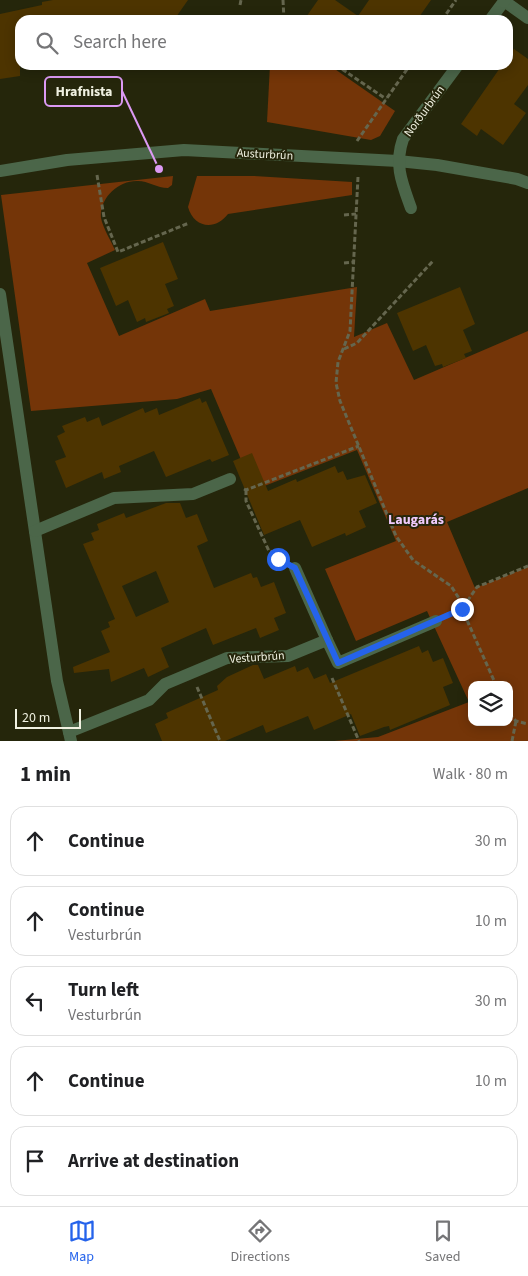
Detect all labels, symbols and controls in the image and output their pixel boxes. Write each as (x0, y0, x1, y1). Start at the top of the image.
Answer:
search box (15, 15, 513, 70)
icon: search (33, 29, 61, 57)
text: Search here (73, 29, 167, 56)
callout: Hrafnista (45, 77, 122, 106)
text: Hrafnista (55, 82, 113, 102)
street label: Norðurbrún (400, 82, 449, 140)
street label: Austurbrún (236, 145, 294, 164)
district label: Laugarás (388, 510, 444, 530)
route start (267, 548, 290, 571)
route end (451, 598, 474, 621)
street label: Vesturbrún (229, 647, 285, 668)
map controls (468, 681, 513, 726)
button: layers (468, 681, 513, 726)
scale bar (15, 706, 81, 729)
text: 20 m (22, 708, 50, 728)
text: 1 min (20, 759, 71, 789)
text: Walk · 80 m (433, 763, 508, 785)
icon: ahead (21, 827, 49, 855)
text: Continue (68, 828, 145, 855)
text: 30 m (475, 830, 507, 852)
text: Continue (68, 897, 145, 924)
icon: ahead (21, 907, 49, 935)
text: 10 m (475, 910, 507, 932)
text: Vesturbrún (68, 924, 142, 946)
text: Turn left (68, 977, 139, 1004)
icon: left (21, 987, 49, 1015)
text: 30 m (475, 990, 507, 1012)
text: Vesturbrún (68, 1004, 142, 1026)
icon: ahead (21, 1067, 49, 1095)
text: Continue (68, 1068, 145, 1095)
text: 10 m (475, 1070, 507, 1092)
icon: arrive (21, 1147, 49, 1175)
text: Arrive at destination (68, 1148, 239, 1175)
tab: Map (68, 1217, 96, 1267)
tab: Directions (231, 1217, 290, 1267)
tab: Saved (425, 1217, 460, 1267)

